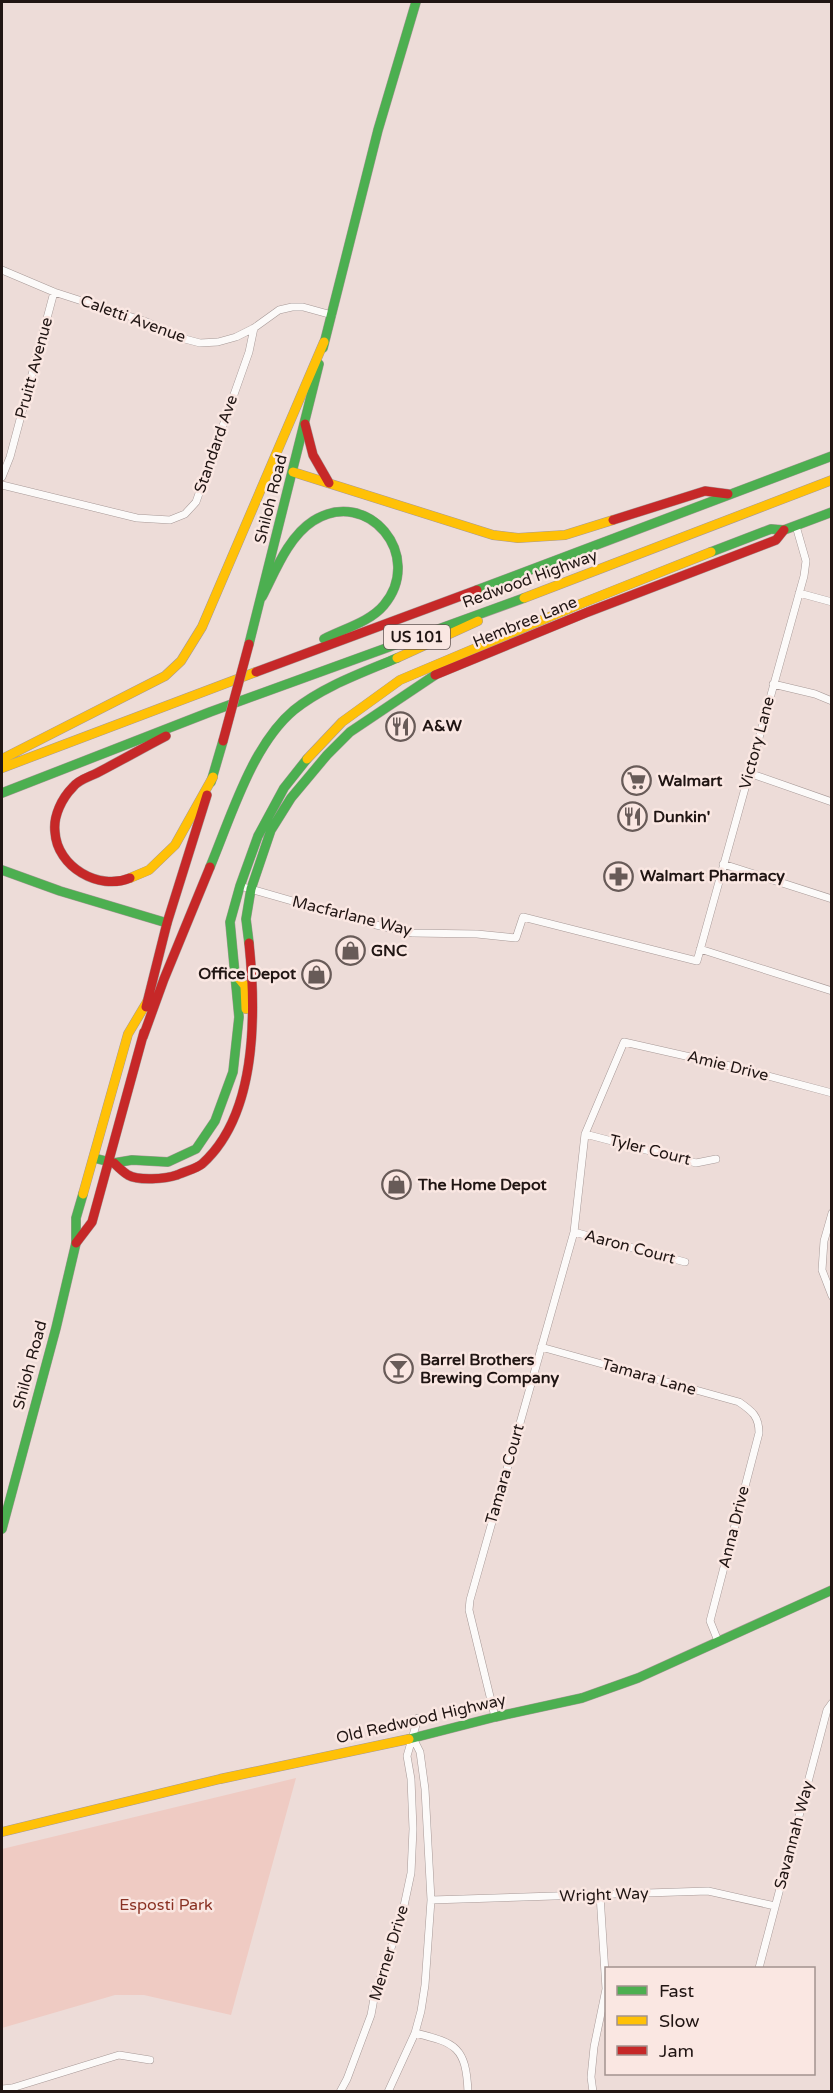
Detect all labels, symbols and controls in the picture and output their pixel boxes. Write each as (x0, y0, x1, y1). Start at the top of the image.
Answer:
street label: Caletti Avenue (78, 291, 188, 347)
street label: Pruitt Avenue (11, 315, 57, 421)
street label: Standard Ave (190, 392, 242, 496)
street label: Shiloh Road (250, 452, 292, 546)
street label: Redwood Highway (460, 545, 601, 613)
street label: Hembree Lane (470, 592, 580, 652)
road number: US 101 (384, 625, 450, 649)
street label: Victory Lane (735, 694, 779, 792)
restaurant icon: A&W (385, 710, 417, 742)
place label: A&W (422, 716, 463, 736)
supermarket icon: Walmart (621, 765, 653, 797)
place label: Walmart (658, 771, 723, 791)
restaurant icon: Dunkin' (616, 801, 648, 833)
place label: Dunkin' (653, 807, 710, 827)
pharmacy icon: Walmart Pharmacy (603, 860, 635, 892)
place label: Walmart Pharmacy (640, 866, 785, 886)
street label: Macfarlane Way (290, 891, 414, 941)
shop icon: GNC (334, 935, 366, 967)
place label: GNC (371, 941, 407, 961)
shop icon: Office Depot (301, 958, 333, 990)
place label: Office Depot (198, 964, 297, 984)
street label: Amie Drive (685, 1046, 771, 1086)
street label: Tyler Court (607, 1130, 693, 1170)
shop icon: The Home Depot (381, 1169, 413, 1201)
place label: The Home Depot (417, 1175, 548, 1195)
street label: Aaron Court (582, 1225, 678, 1269)
street label: Shiloh Road (9, 1318, 51, 1412)
place label: Barrel Brothers Brewing Company (420, 1350, 559, 1388)
bar icon: Barrel Brothers Brewing Company (383, 1353, 415, 1385)
street label: Tamara Lane (599, 1354, 699, 1400)
street label: Tamara Court (481, 1422, 529, 1526)
street label: Anna Drive (714, 1484, 754, 1570)
street label: Old Redwood Highway (334, 1690, 508, 1748)
street label: Savannah Way (770, 1778, 818, 1891)
street label: Wright Way (559, 1883, 649, 1907)
park label: Esposti Park (119, 1895, 213, 1915)
street label: Merner Drive (365, 1903, 413, 2003)
legend (605, 1967, 815, 2075)
text: Fast (659, 1980, 694, 2002)
text: Slow (659, 2010, 700, 2032)
text: Jam (659, 2040, 694, 2062)

